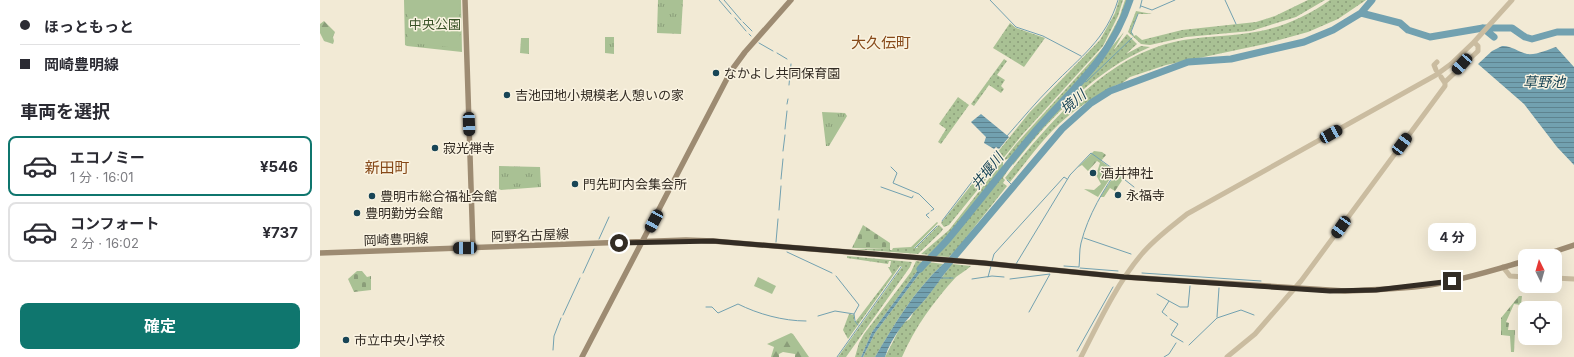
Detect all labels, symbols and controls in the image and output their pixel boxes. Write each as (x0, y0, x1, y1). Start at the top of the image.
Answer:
park label: 中央公園 (409, 16, 461, 32)
text: ほっともっと (44, 17, 134, 36)
district label: 大久伝町 (851, 33, 911, 52)
car (1450, 51, 1474, 77)
text: 岡崎豊明線 (44, 55, 119, 74)
place label: なかよし共同保育園 (724, 65, 840, 81)
marker: なかよし共同保育園 (711, 68, 721, 78)
water label: 草野池 (1523, 73, 1567, 90)
water label: 境川 (1056, 85, 1090, 117)
place label: 吉池団地小規模老人憩いの家 (515, 87, 684, 103)
marker: 吉池団地小規模老人憩いの家 (502, 90, 512, 100)
text: 車両を選択 (20, 101, 110, 122)
car (463, 112, 475, 136)
car (1318, 123, 1344, 145)
car (1390, 131, 1414, 157)
place label: 寂光禅寺 (443, 140, 495, 156)
marker: 寂光禅寺 (430, 143, 440, 153)
water label: 井堰川 (967, 147, 1008, 192)
icon: car (22, 148, 58, 184)
text: エコノミー (70, 148, 145, 167)
text: ¥546 (260, 157, 298, 176)
district label: 新田町 (364, 158, 410, 177)
place label: 酒井神社 (1101, 165, 1153, 181)
marker: 酒井神社 (1088, 168, 1098, 178)
text: 1 分 · 16:01 (70, 169, 134, 185)
place label: 門先町内会集会所 (583, 176, 687, 192)
marker: 門先町内会集会所 (570, 179, 580, 189)
place label: 永福寺 (1126, 187, 1165, 203)
place label: 豊明市総合福祉会館 (380, 188, 497, 204)
marker: 永福寺 (1113, 190, 1123, 200)
marker: 豊明市総合福祉会館 (367, 191, 377, 201)
place label: 豊明勤労会館 (365, 205, 443, 221)
marker: 豊明勤労会館 (352, 208, 362, 218)
car (643, 208, 665, 234)
icon: car (22, 214, 58, 250)
text: コンフォート (70, 214, 160, 233)
car (1329, 214, 1353, 240)
text: ¥737 (263, 223, 298, 242)
callout: 4 分 (1428, 223, 1476, 251)
street label: 阿野名古屋線 (491, 226, 569, 244)
text: 4 分 (1440, 229, 1464, 245)
street label: 岡崎豊明線 (363, 230, 429, 248)
route start (610, 234, 628, 252)
text: 2 分 · 16:02 (70, 235, 139, 251)
car (453, 242, 477, 254)
north arrow (1518, 249, 1562, 293)
map controls (1518, 249, 1562, 345)
route end (1443, 272, 1461, 290)
button: locate (1518, 301, 1562, 345)
button: 確定 (20, 303, 300, 349)
place label: 市立中央小学校 (354, 332, 445, 348)
marker: 市立中央小学校 (341, 335, 351, 345)

